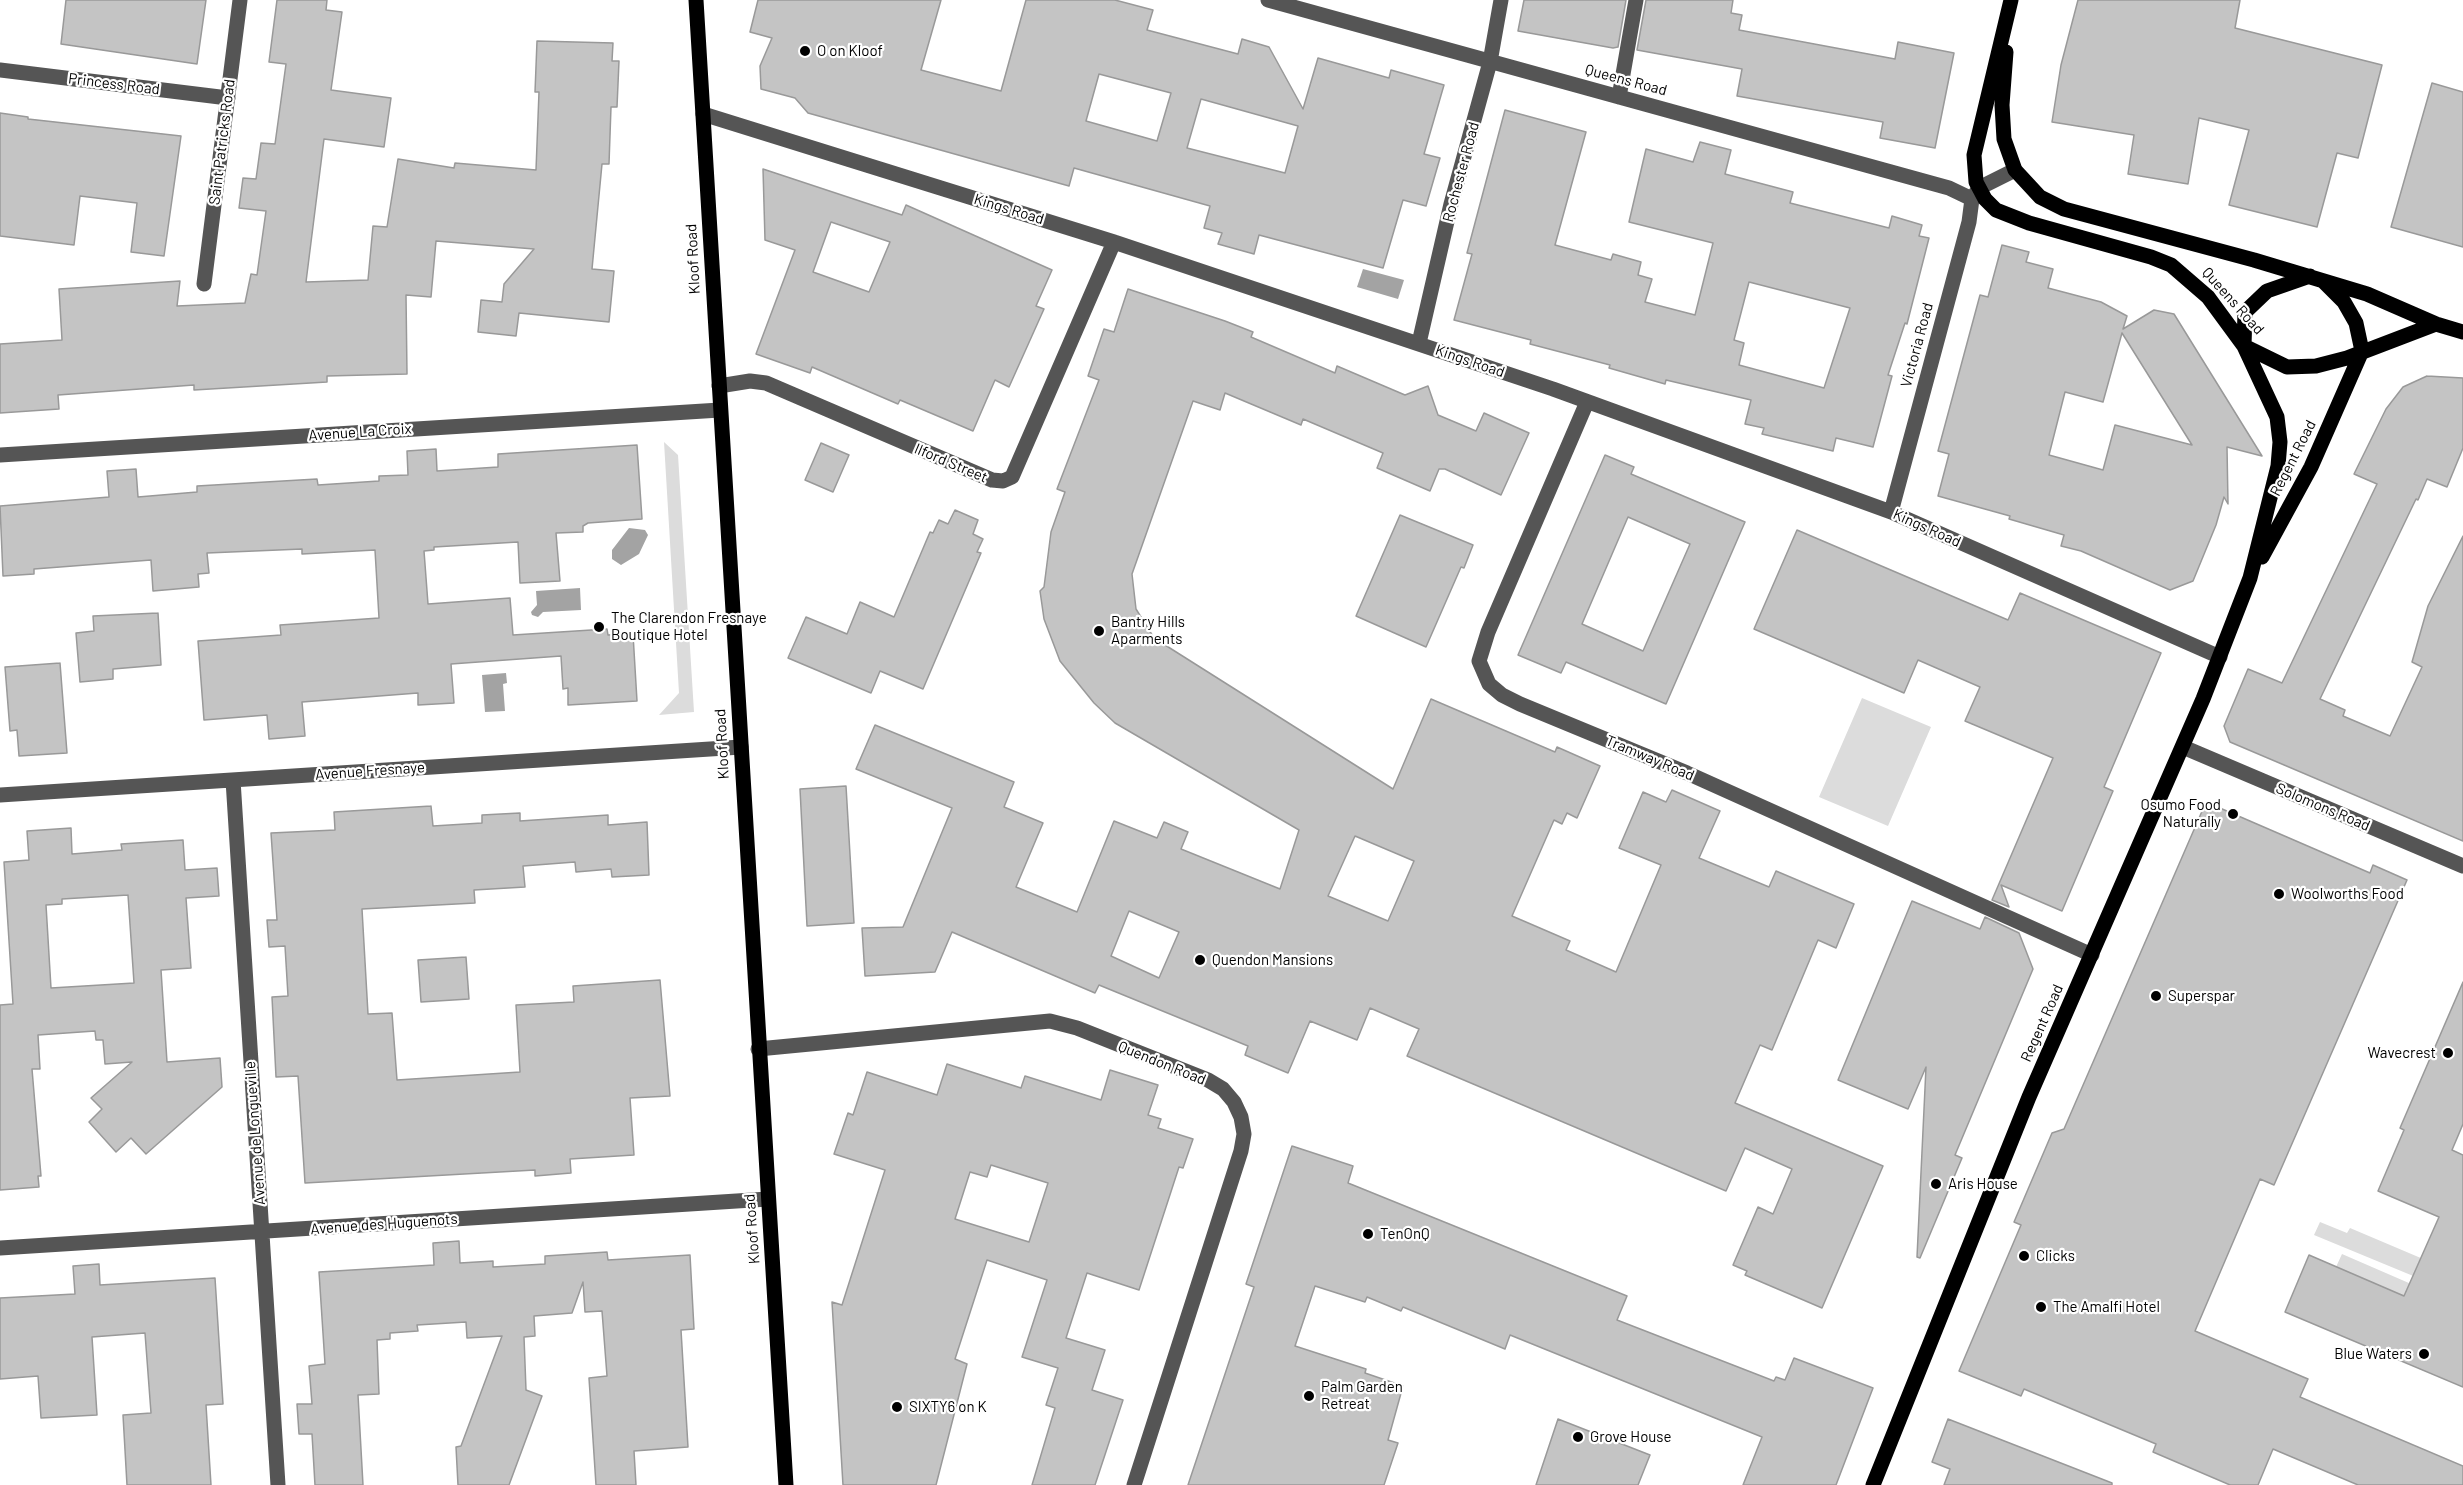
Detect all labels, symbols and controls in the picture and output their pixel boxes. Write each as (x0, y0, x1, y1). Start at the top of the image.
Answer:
place label: O on Kloof (817, 42, 883, 60)
marker: O on Kloof (798, 44, 812, 58)
street label: Queens Road (1583, 60, 1669, 100)
street label: Princess Road (67, 69, 161, 99)
street label: Saint Patricks Road (205, 78, 239, 206)
street label: Rochester Road (1439, 120, 1483, 224)
street label: Kings Road (972, 190, 1046, 228)
street label: Kloof Road (682, 223, 704, 295)
street label: Queens Road (2198, 264, 2268, 338)
street label: Victoria Road (1897, 301, 1937, 389)
street label: Kings Road (1433, 341, 1507, 381)
street label: Regent Road (2266, 417, 2320, 499)
street label: Avenue La Croix (308, 419, 412, 445)
street label: Ilford Street (912, 440, 990, 486)
street label: Kings Road (1890, 505, 1964, 551)
place label: The Clarendon Fresnaye Boutique Hotel (611, 609, 767, 644)
place label: Bantry Hills Aparments (1111, 613, 1185, 648)
marker: The Clarendon Fresnaye Boutique Hotel (592, 620, 606, 634)
marker: Bantry Hills Aparments (1092, 624, 1106, 638)
street label: Kloof Road (711, 708, 733, 780)
street label: Tramway Road (1603, 731, 1697, 785)
street label: Avenue Fresnaye (315, 758, 425, 784)
street label: Solomons Road (2273, 779, 2373, 835)
place label: Osumo Food Naturally (2140, 796, 2221, 831)
marker: Osumo Food Naturally (2226, 807, 2240, 821)
place label: Woolworths Food (2291, 885, 2404, 903)
marker: Woolworths Food (2272, 887, 2286, 901)
place label: Quendon Mansions (1212, 951, 1333, 969)
marker: Quendon Mansions (1193, 953, 1207, 967)
street label: Regent Road (2017, 981, 2067, 1065)
place label: Superspar (2168, 987, 2235, 1005)
marker: Superspar (2149, 989, 2163, 1003)
street label: Quendon Road (1115, 1037, 1209, 1089)
place label: Wavecrest (2367, 1044, 2436, 1062)
marker: Wavecrest (2441, 1046, 2455, 1060)
street label: Avenue de Longueville (241, 1060, 269, 1206)
place label: Aris House (1948, 1175, 2018, 1193)
marker: Aris House (1929, 1177, 1943, 1191)
street label: Kloof Road (741, 1193, 763, 1265)
street label: Avenue des Huguenots (310, 1210, 458, 1238)
place label: TenOnQ (1380, 1225, 1430, 1243)
marker: TenOnQ (1361, 1227, 1375, 1241)
place label: Clicks (2036, 1247, 2075, 1265)
marker: Clicks (2017, 1249, 2031, 1263)
place label: The Amalfi Hotel (2053, 1298, 2160, 1316)
marker: The Amalfi Hotel (2034, 1300, 2048, 1314)
place label: Blue Waters (2334, 1345, 2412, 1363)
marker: Blue Waters (2417, 1347, 2431, 1361)
place label: Palm Garden Retreat (1321, 1378, 1403, 1413)
marker: Palm Garden Retreat (1302, 1389, 1316, 1403)
place label: SIXTY6 on K (909, 1398, 987, 1416)
marker: SIXTY6 on K (890, 1400, 904, 1414)
place label: Grove House (1590, 1428, 1672, 1446)
marker: Grove House (1571, 1430, 1585, 1444)

